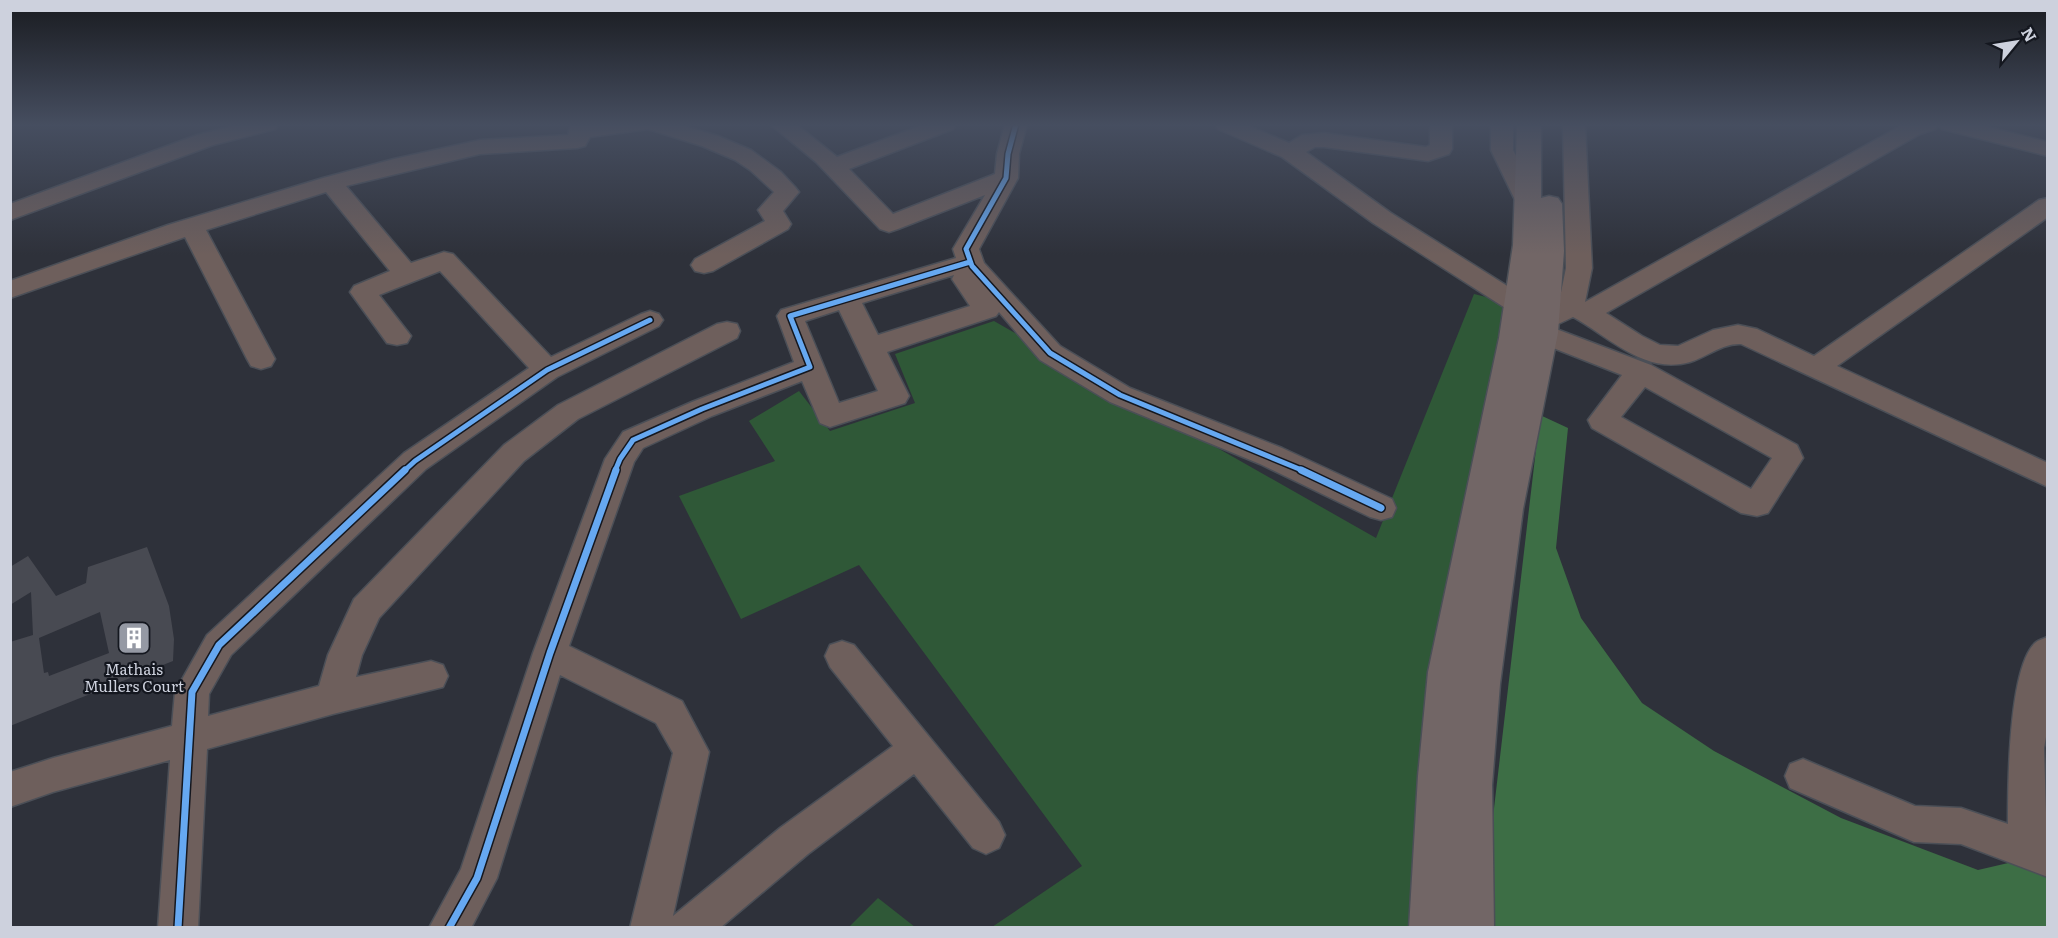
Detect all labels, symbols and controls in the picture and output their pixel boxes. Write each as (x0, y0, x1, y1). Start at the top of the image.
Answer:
north arrow (1986, 12, 2046, 72)
text: N (2016, 22, 2044, 46)
building icon: Mathais Mullers Court (116, 620, 152, 656)
place label: Mathais Mullers Court (84, 657, 184, 697)

